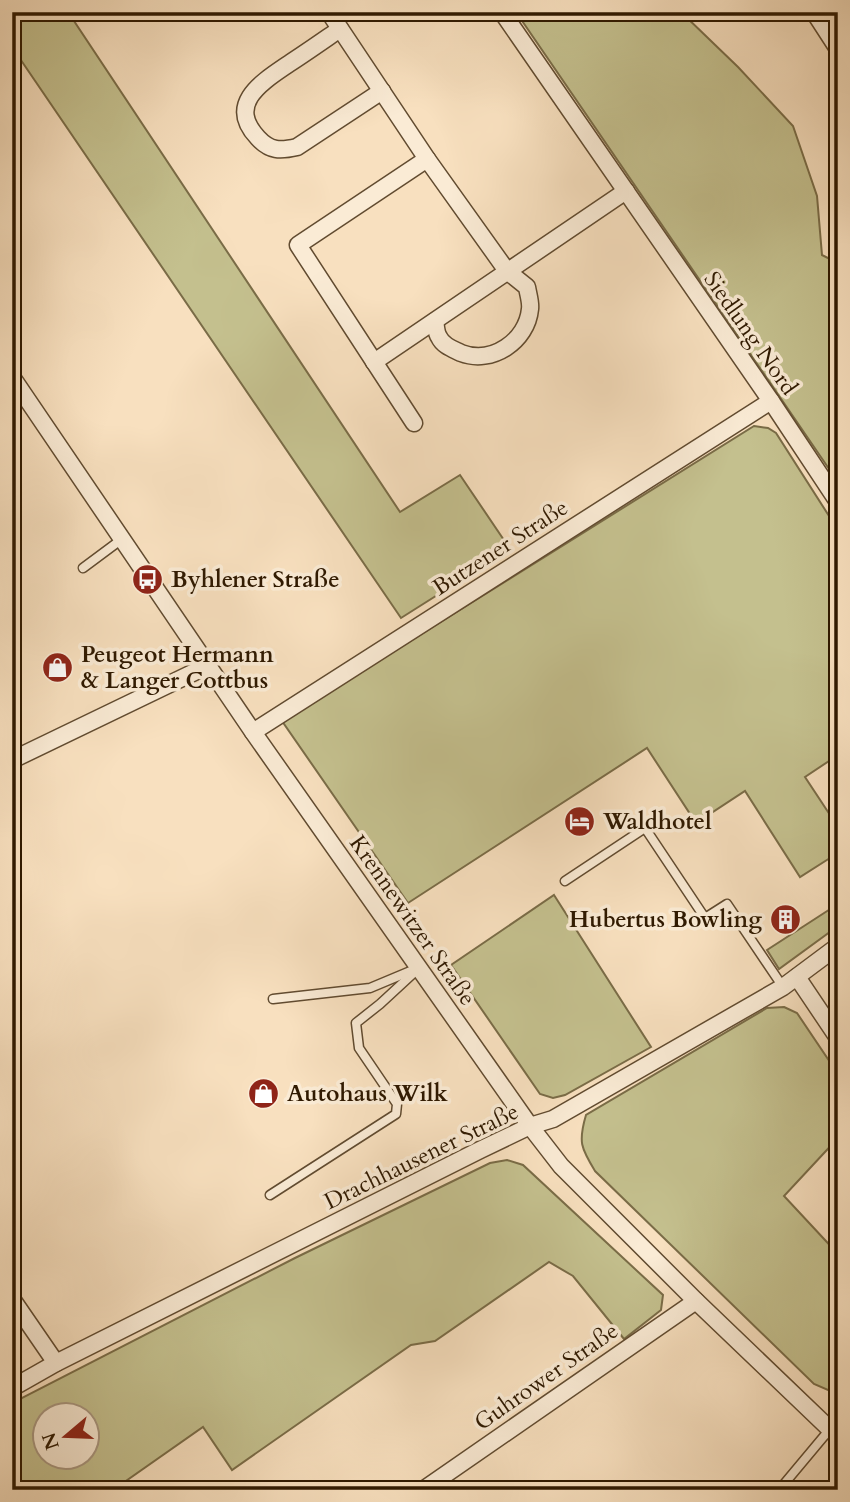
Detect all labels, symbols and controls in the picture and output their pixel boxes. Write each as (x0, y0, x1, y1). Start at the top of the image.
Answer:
street label: Siedlung Nord (697, 265, 805, 402)
street label: Butzener Straße (427, 492, 574, 603)
bus stop icon: Byhlener Straße (131, 562, 165, 596)
place label: Byhlener Straße (171, 564, 340, 595)
place label: Peugeot Hermann & Langer Cottbus (81, 639, 274, 696)
shop icon: Peugeot Hermann & Langer Cottbus (41, 650, 75, 684)
hotel icon: Waldhotel (563, 804, 597, 838)
place label: Waldhotel (602, 806, 712, 837)
street label: Krennewitzer Straße (342, 829, 483, 1012)
building icon: Hubertus Bowling (768, 902, 802, 936)
place label: Hubertus Bowling (569, 904, 762, 935)
shop icon: Autohaus Wilk (247, 1076, 281, 1110)
place label: Autohaus Wilk (287, 1078, 448, 1109)
street label: Drachhausener Straße (319, 1096, 524, 1217)
street label: Guhrower Straße (468, 1315, 624, 1438)
north arrow (32, 1400, 102, 1470)
text: N (36, 1429, 66, 1453)

